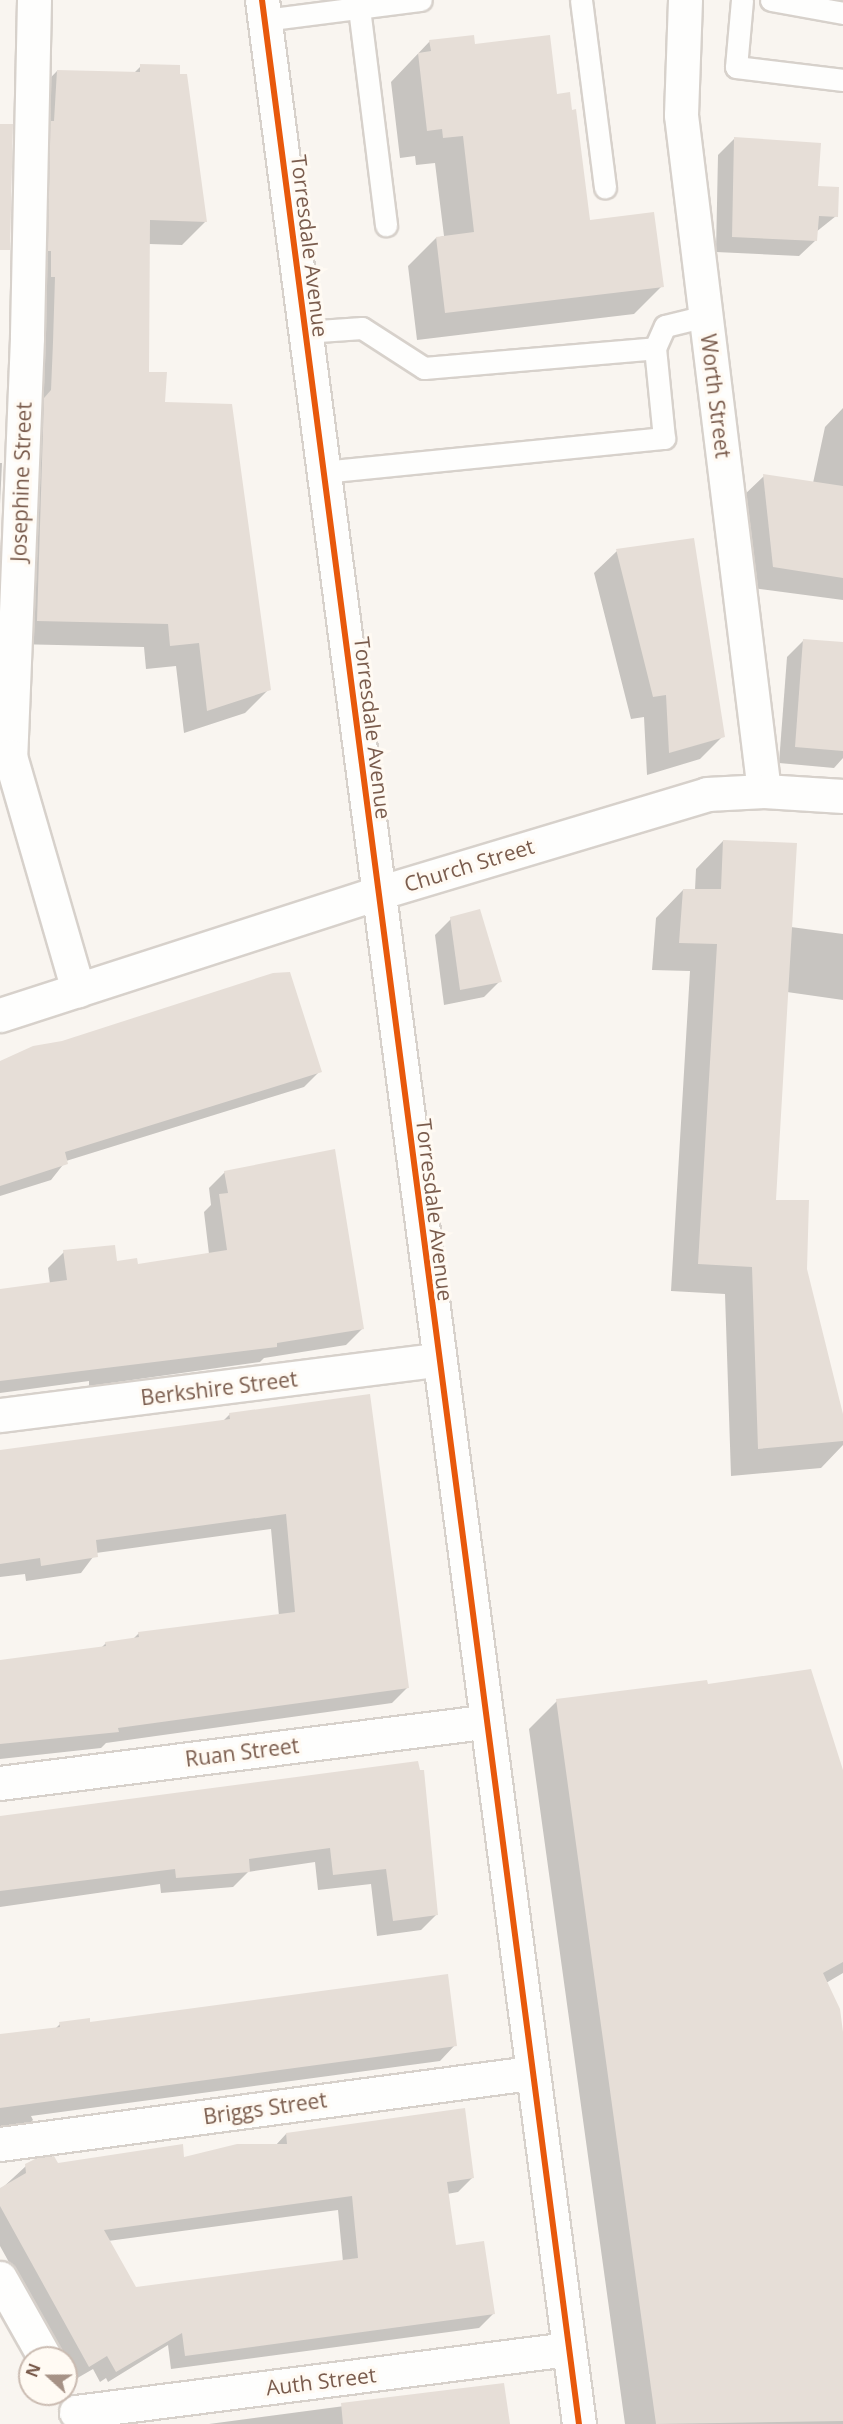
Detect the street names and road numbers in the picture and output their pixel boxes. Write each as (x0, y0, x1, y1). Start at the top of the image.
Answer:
street label: Torresdale Avenue (286, 153, 334, 339)
street label: Worth Street (696, 332, 736, 460)
street label: Josephine Street (6, 402, 36, 562)
street label: Torresdale Avenue (349, 635, 397, 821)
street label: Church Street (401, 833, 537, 897)
street label: Torresdale Avenue (411, 1117, 459, 1303)
street label: Berkshire Street (139, 1366, 299, 1410)
street label: Ruan Street (184, 1733, 300, 1771)
street label: Briggs Street (202, 2087, 328, 2129)
street label: Auth Street (265, 2362, 377, 2400)

